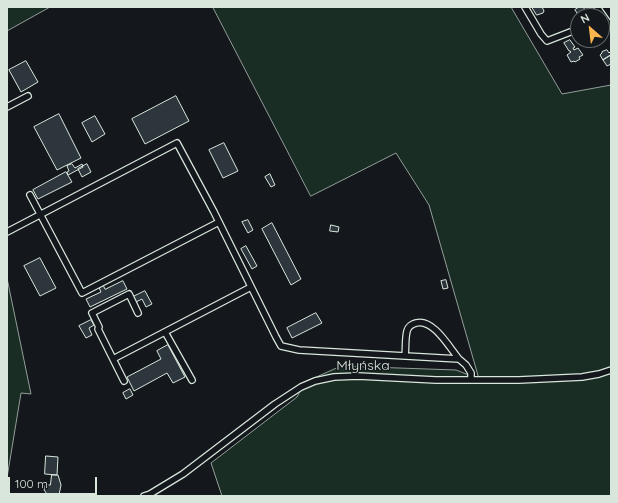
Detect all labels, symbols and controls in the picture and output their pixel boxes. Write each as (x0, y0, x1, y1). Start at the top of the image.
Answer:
north arrow (570, 8, 610, 48)
text: N (578, 10, 592, 26)
street label: Młyńska (336, 358, 390, 374)
scale bar (10, 469, 99, 495)
text: 100 m (15, 476, 48, 491)

